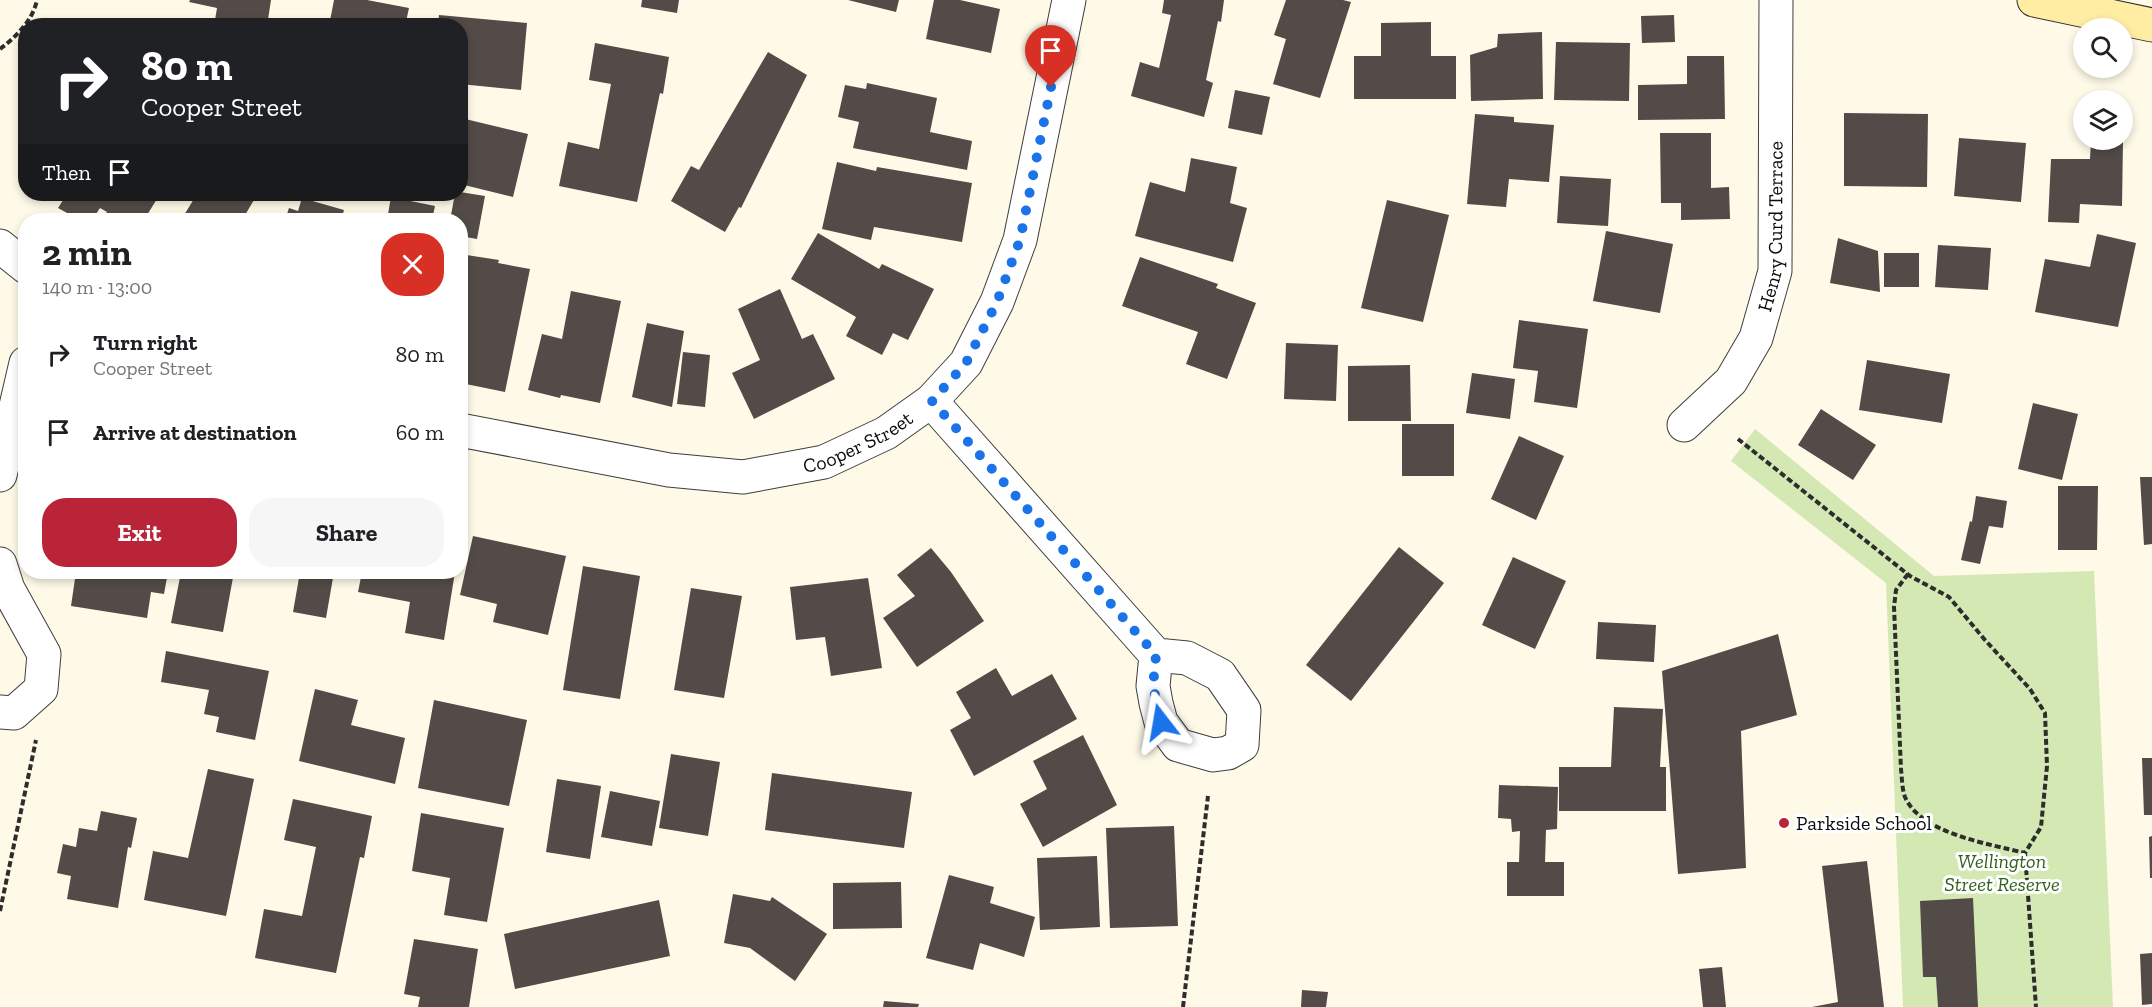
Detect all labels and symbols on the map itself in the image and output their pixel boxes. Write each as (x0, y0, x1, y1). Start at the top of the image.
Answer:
pin (1025, 25, 1076, 87)
street label: Henry Curd Terrace (1752, 141, 1787, 314)
street label: Cooper Street (801, 406, 918, 478)
position arrow (1129, 690, 1193, 754)
place label: Parkside School (1796, 811, 1932, 835)
marker: Parkside School (1777, 816, 1791, 830)
park label: Wellington Street Reserve (1944, 849, 2060, 896)

